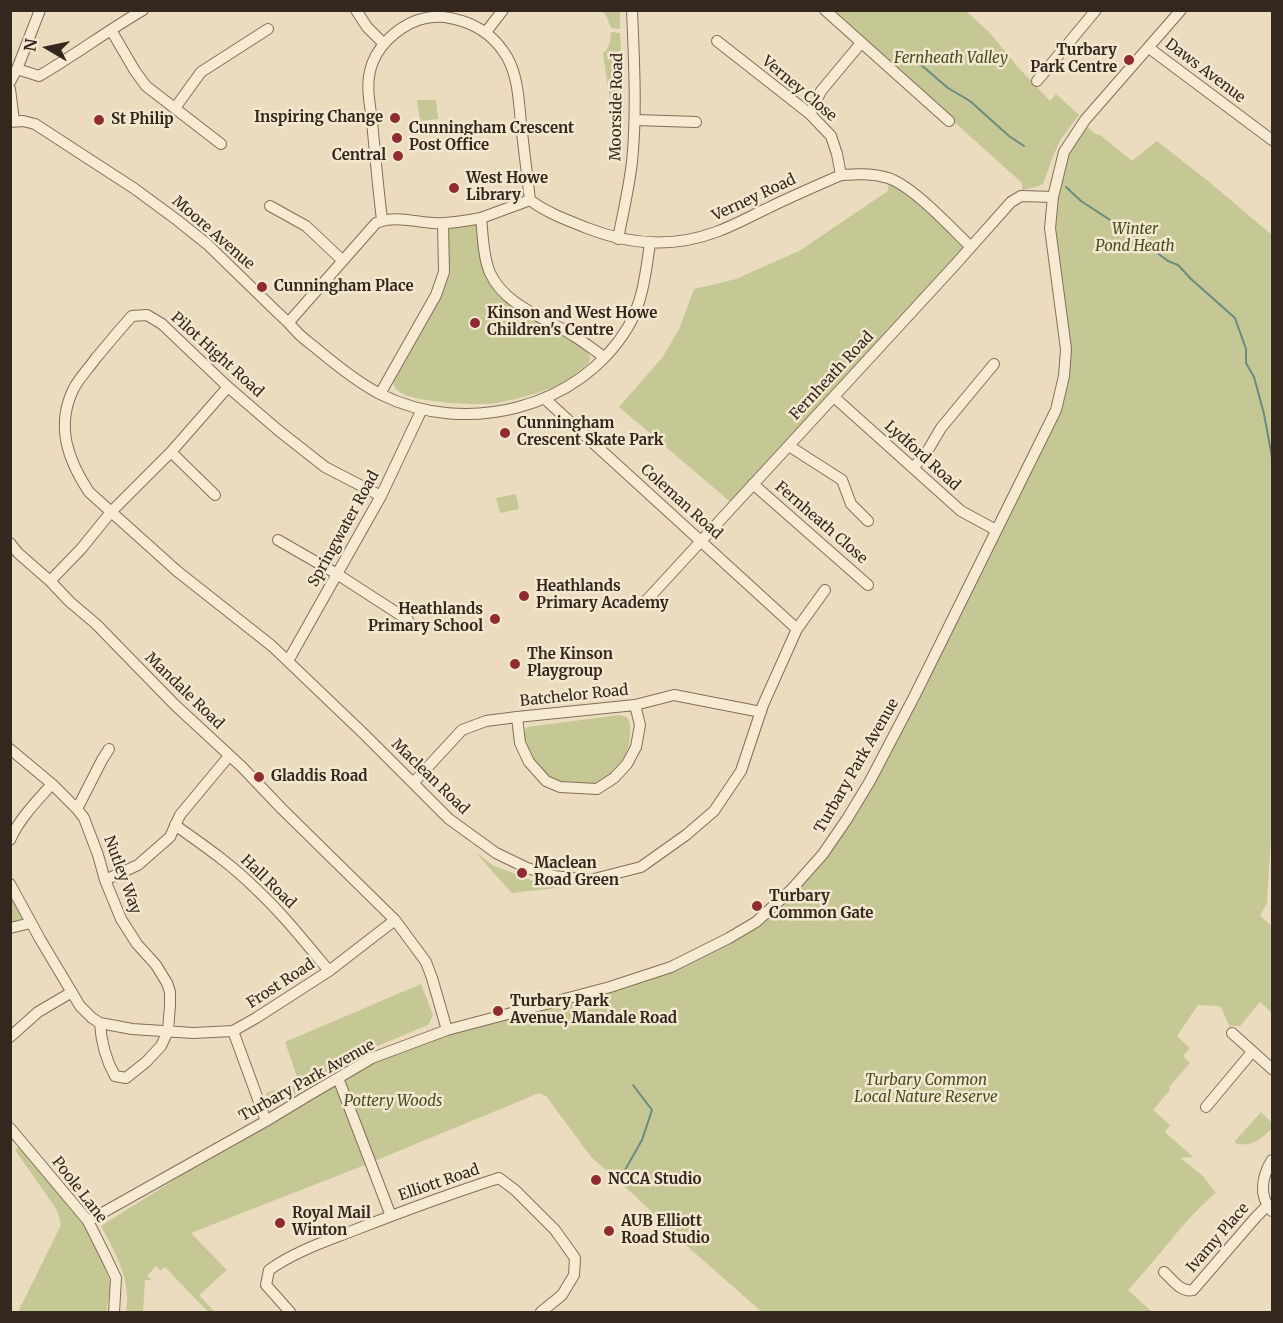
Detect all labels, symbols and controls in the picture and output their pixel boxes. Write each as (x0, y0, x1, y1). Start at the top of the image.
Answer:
north arrow (18, 18, 78, 78)
street label: Daws Avenue (1161, 35, 1249, 107)
text: N (19, 37, 41, 53)
place label: Turbary Park Centre (1030, 42, 1117, 77)
park label: Fernheath Valley (894, 50, 1008, 68)
street label: Verney Close (758, 52, 840, 126)
street label: Moorside Road (607, 53, 627, 161)
marker: Turbary Park Centre (1122, 53, 1136, 67)
place label: Inspiring Change (254, 109, 383, 127)
place label: St Philip (111, 111, 174, 129)
marker: Inspiring Change (388, 111, 402, 125)
marker: St Philip (92, 113, 106, 127)
place label: Cunningham Crescent Post Office (409, 120, 574, 155)
marker: Cunningham Crescent Post Office (390, 131, 404, 145)
place label: Central (332, 147, 386, 165)
marker: Central (391, 149, 405, 163)
place label: West Howe Library (466, 170, 548, 205)
street label: Verney Road (709, 171, 799, 225)
marker: West Howe Library (447, 181, 461, 195)
street label: Moore Avenue (168, 192, 258, 274)
park label: Winter Pond Heath (1095, 221, 1175, 256)
place label: Cunningham Place (274, 278, 414, 296)
marker: Cunningham Place (255, 280, 269, 294)
place label: Kinson and West Howe Children's Centre (487, 305, 657, 340)
street label: Pilot Hight Road (167, 309, 267, 401)
marker: Kinson and West Howe Children's Centre (468, 316, 482, 330)
street label: Fernheath Road (786, 328, 878, 424)
place label: Cunningham Crescent Skate Park (517, 415, 663, 450)
street label: Lydford Road (880, 417, 964, 495)
marker: Cunningham Crescent Skate Park (498, 426, 512, 440)
street label: Coleman Road (637, 461, 725, 543)
street label: Springwater Road (305, 468, 383, 590)
street label: Fernheath Close (771, 478, 871, 568)
place label: Heathlands Primary Academy (536, 578, 669, 613)
marker: Heathlands Primary Academy (517, 589, 531, 603)
place label: Heathlands Primary School (368, 601, 483, 636)
marker: Heathlands Primary School (488, 612, 502, 626)
place label: The Kinson Playgroup (527, 646, 613, 681)
street label: Mandale Road (141, 649, 227, 733)
marker: The Kinson Playgroup (508, 657, 522, 671)
street label: Batchelor Road (519, 681, 629, 711)
street label: Turbary Park Avenue (811, 696, 903, 836)
street label: Maclean Road (387, 736, 473, 818)
place label: Gladdis Road (271, 768, 368, 786)
marker: Gladdis Road (252, 770, 266, 784)
street label: Nutley Way (100, 833, 144, 917)
street label: Hall Road (237, 851, 299, 913)
place label: Maclean Road Green (534, 855, 619, 890)
marker: Maclean Road Green (515, 866, 529, 880)
place label: Turbary Common Gate (769, 888, 873, 923)
marker: Turbary Common Gate (750, 899, 764, 913)
street label: Frost Road (244, 955, 318, 1013)
place label: Turbary Park Avenue, Mandale Road (510, 993, 677, 1028)
marker: Turbary Park Avenue, Mandale Road (491, 1004, 505, 1018)
street label: Turbary Park Avenue (236, 1036, 378, 1126)
park label: Turbary Common Local Nature Reserve (854, 1072, 998, 1107)
park label: Pottery Woods (344, 1093, 442, 1111)
street label: Poole Lane (48, 1153, 110, 1227)
street label: Elliott Road (396, 1161, 482, 1205)
place label: NCCA Studio (608, 1171, 702, 1189)
marker: NCCA Studio (589, 1173, 603, 1187)
street label: Ivamy Place (1183, 1200, 1253, 1276)
place label: Royal Mail Winton (292, 1205, 371, 1240)
place label: AUB Elliott Road Studio (621, 1213, 710, 1248)
marker: Royal Mail Winton (273, 1216, 287, 1230)
marker: AUB Elliott Road Studio (602, 1224, 616, 1238)

